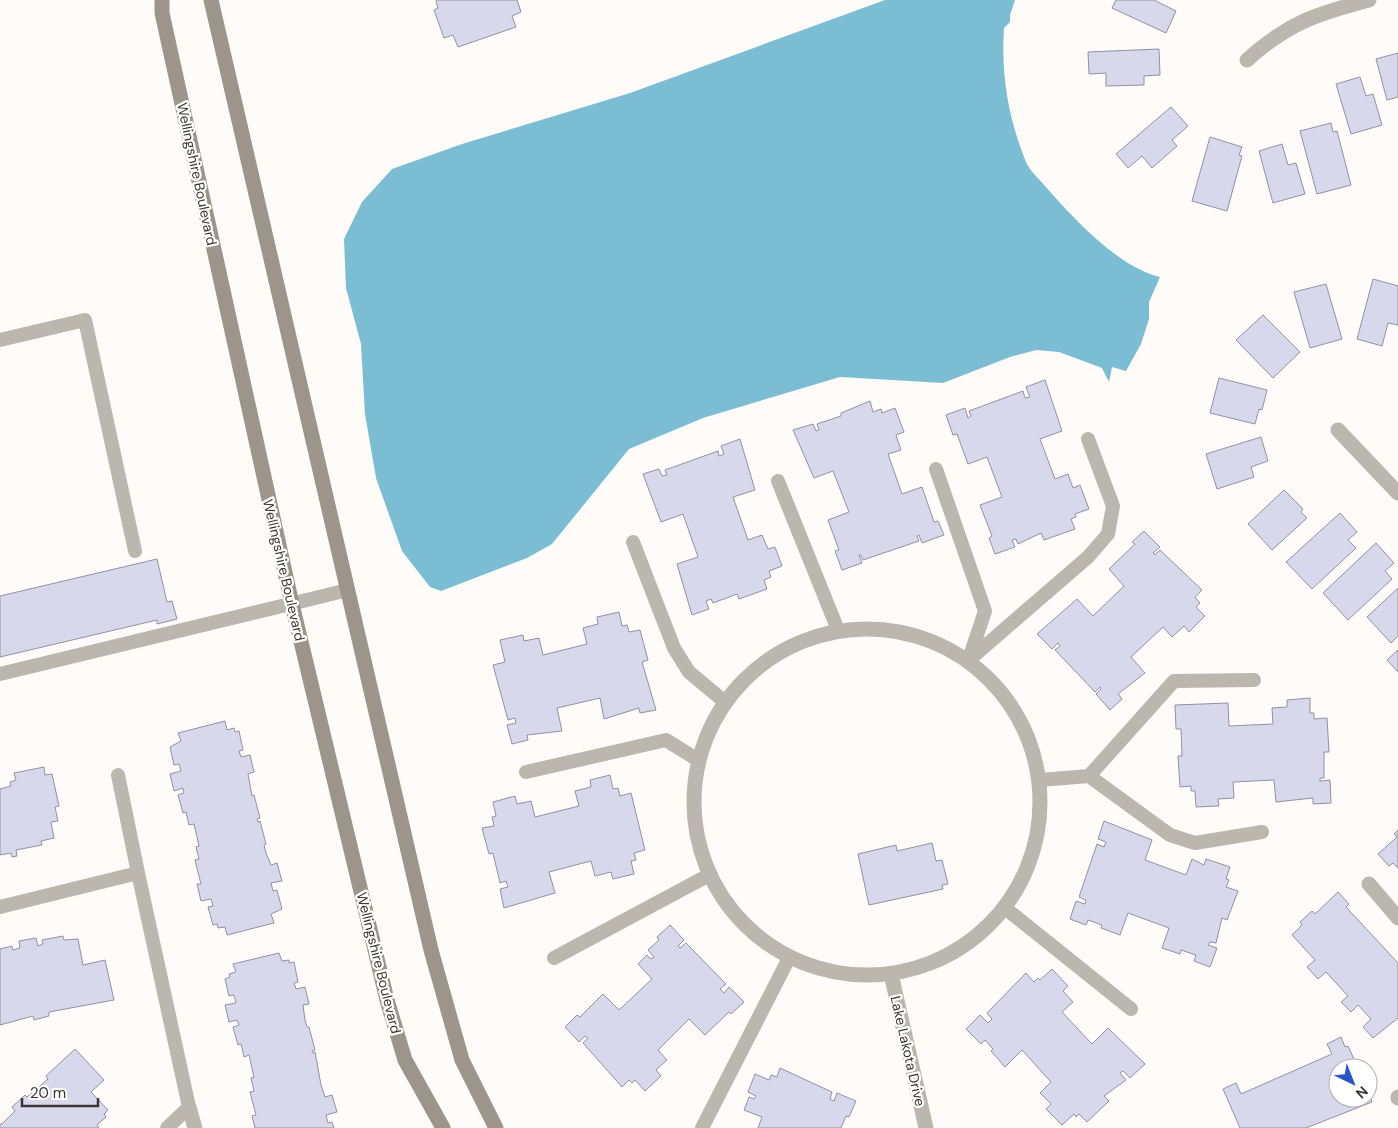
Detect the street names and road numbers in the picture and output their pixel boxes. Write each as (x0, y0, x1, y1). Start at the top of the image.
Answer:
street label: Wellingshire Boulevard (173, 101, 221, 247)
street label: Wellingshire Boulevard (259, 497, 309, 643)
street label: Wellingshire Boulevard (353, 890, 405, 1036)
street label: Lake Lakota Drive (887, 994, 929, 1108)

